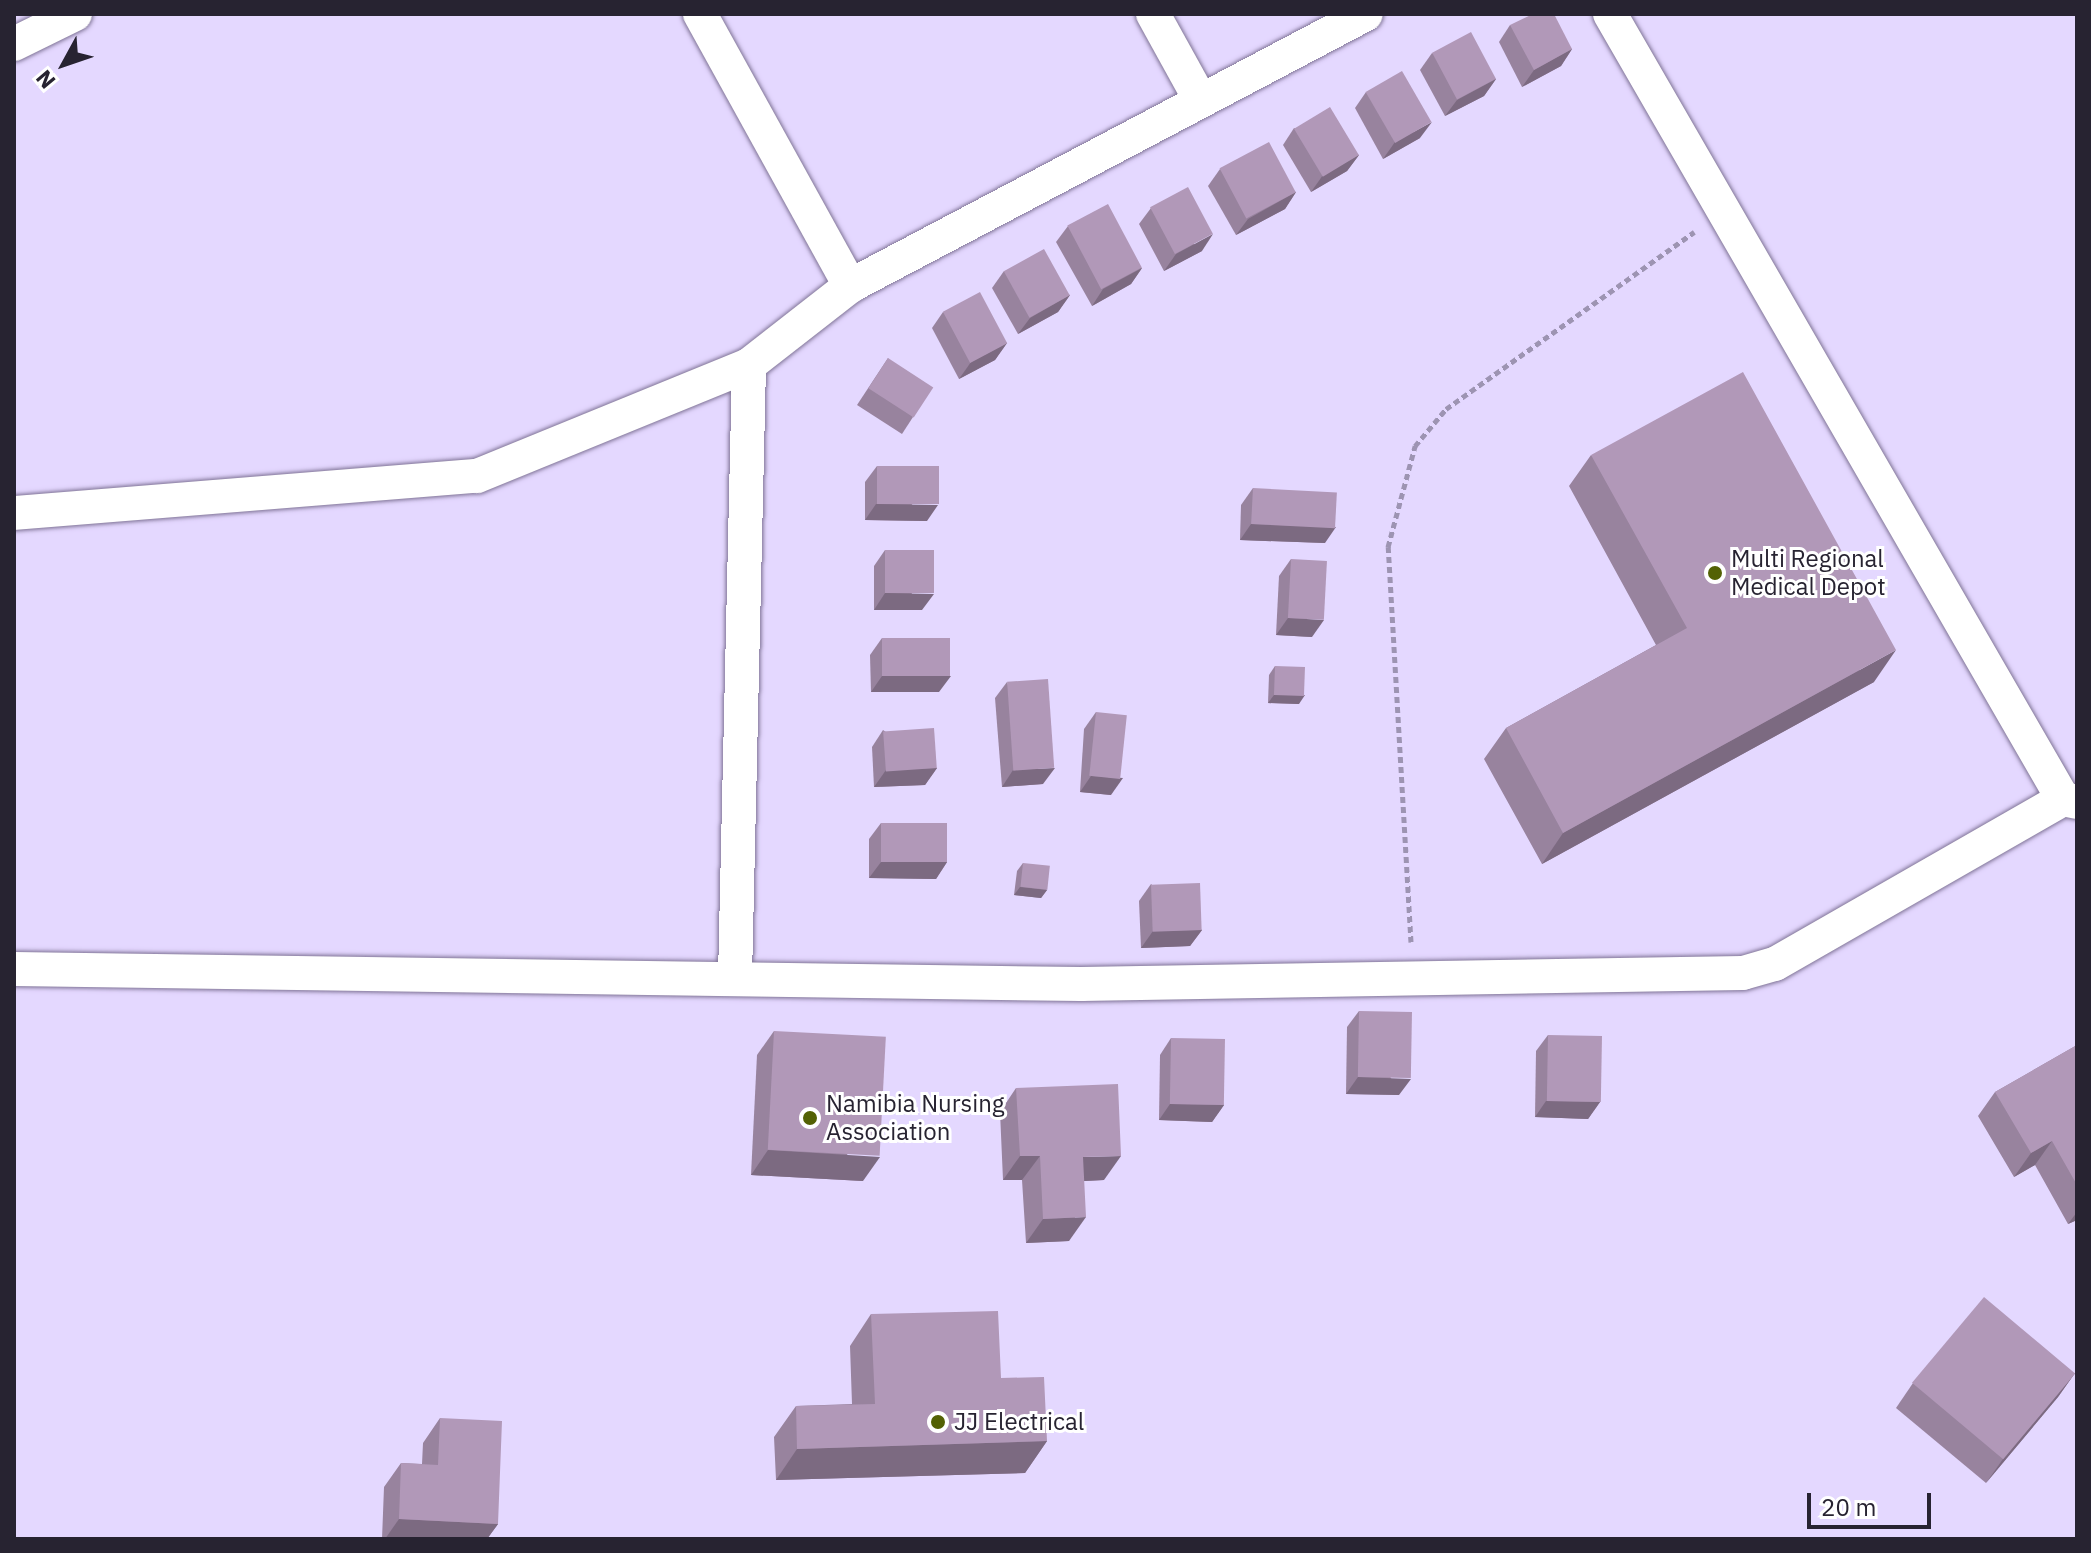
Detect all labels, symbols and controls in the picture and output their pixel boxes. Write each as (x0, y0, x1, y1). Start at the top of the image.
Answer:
north arrow (24, 24, 104, 104)
text: N (29, 64, 61, 95)
place label: Multi Regional Medical Depot (1731, 545, 1886, 601)
marker: Multi Regional Medical Depot (1706, 564, 1724, 582)
place label: Namibia Nursing Association (826, 1090, 1005, 1146)
marker: Namibia Nursing Association (801, 1109, 819, 1127)
place label: JJ Electrical (954, 1408, 1084, 1436)
marker: JJ Electrical (929, 1413, 947, 1431)
scale bar (1811, 1477, 1935, 1527)
text: 20 m (1821, 1491, 1876, 1523)

